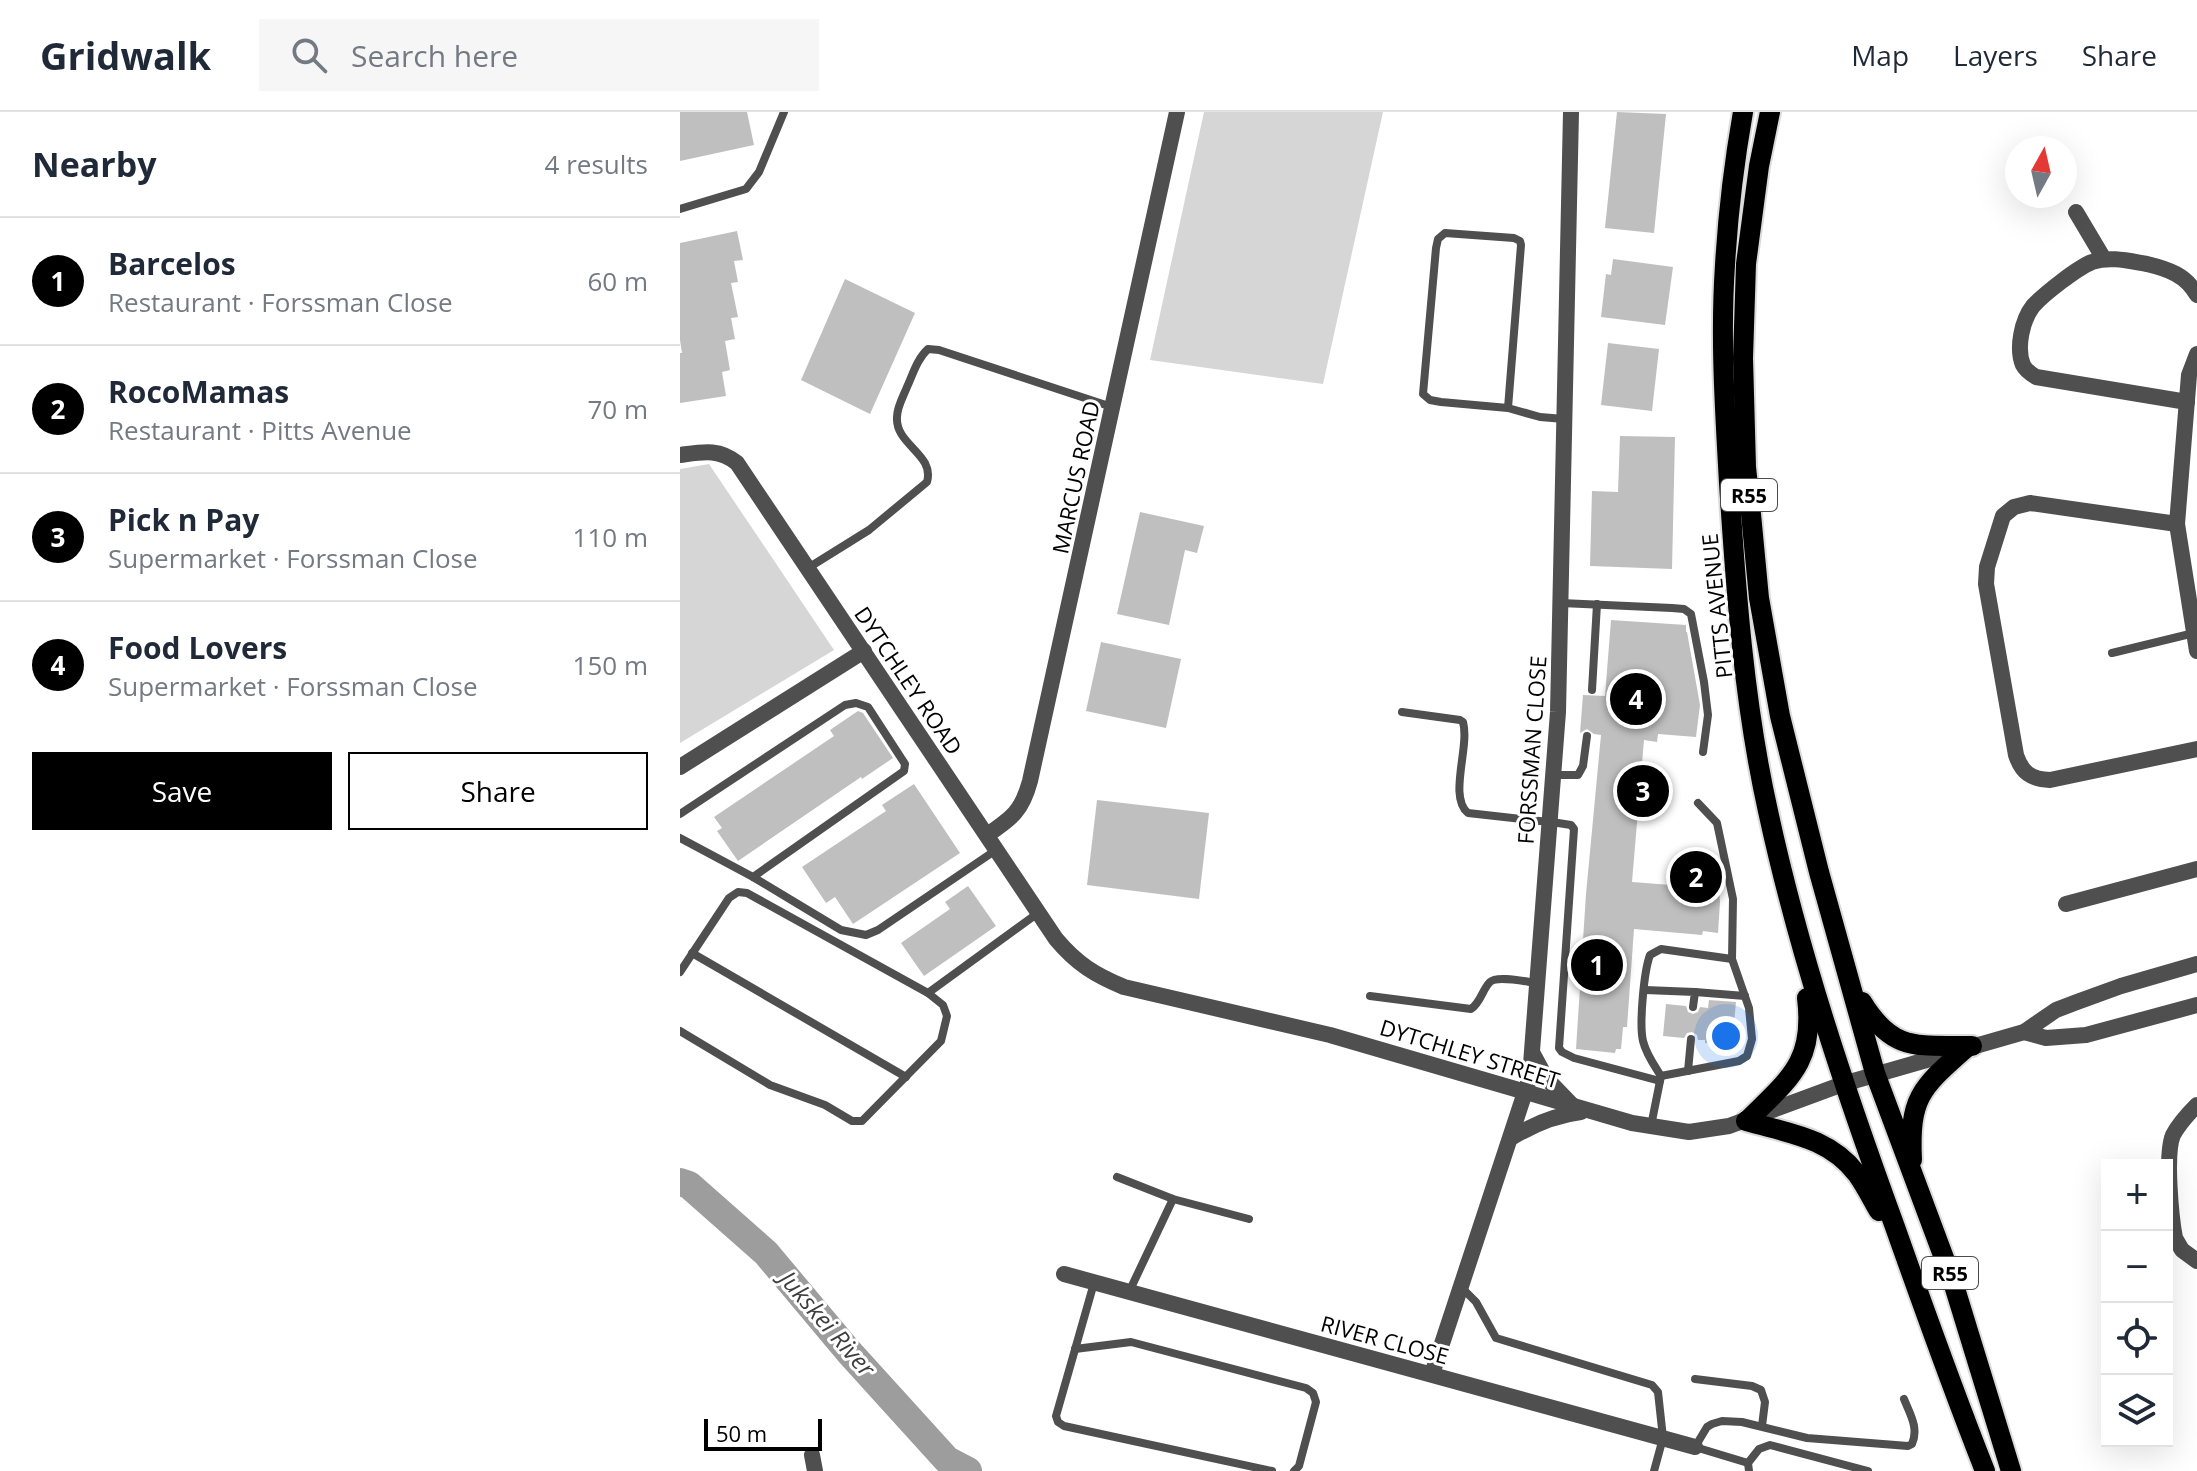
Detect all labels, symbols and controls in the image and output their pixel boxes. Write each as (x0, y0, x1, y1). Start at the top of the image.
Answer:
search box (259, 19, 819, 91)
text: Gridwalk (40, 29, 211, 81)
icon: search (287, 33, 331, 77)
text: Search here (351, 35, 518, 76)
text: Map (1851, 36, 1909, 74)
text: Layers (1953, 36, 2038, 74)
text: Share (2082, 36, 2157, 74)
north arrow (2005, 136, 2077, 208)
text: Nearby (32, 141, 157, 187)
text: 4 results (545, 146, 648, 182)
text: Barcelos (108, 243, 236, 284)
text: 1 (51, 263, 65, 299)
text: 60 m (587, 263, 648, 299)
text: Restaurant · Forssman Close (108, 284, 453, 320)
text: RocoMamas (108, 371, 289, 412)
text: 2 (51, 391, 65, 427)
text: 70 m (587, 391, 648, 427)
street label: MARCUS ROAD (1044, 398, 1106, 556)
text: Restaurant · Pitts Avenue (108, 412, 412, 448)
road number: R55 (1721, 479, 1777, 511)
text: Pick n Pay (108, 499, 259, 540)
text: 3 (51, 519, 65, 555)
text: 110 m (573, 519, 648, 555)
street label: PITTS AVENUE (1693, 532, 1739, 680)
text: Supermarket · Forssman Close (108, 540, 478, 576)
street label: DYTCHLEY ROAD (848, 600, 970, 760)
text: Food Lovers (108, 627, 287, 668)
text: 4 (51, 647, 65, 683)
text: 150 m (573, 647, 648, 683)
street label: FORSSMAN CLOSE (1509, 655, 1553, 845)
text: Supermarket · Forssman Close (108, 668, 478, 704)
pin: 4 (1610, 669, 1662, 729)
button: Save (32, 752, 332, 830)
button: Share (348, 752, 648, 830)
pin: 3 (1617, 761, 1669, 821)
pin: 2 (1670, 847, 1722, 907)
pin: 1 (1571, 935, 1623, 995)
street label: DYTCHLEY STREET (1376, 1011, 1564, 1095)
your location (1706, 1016, 1746, 1056)
map controls (2101, 1159, 2173, 1447)
button: + (2101, 1159, 2173, 1231)
button: − (2101, 1231, 2173, 1303)
road number: R55 (1922, 1257, 1978, 1289)
water label: Jukskei River (770, 1260, 884, 1384)
button: locate (2101, 1303, 2173, 1375)
street label: RIVER CLOSE (1318, 1308, 1452, 1370)
button: layers (2101, 1375, 2173, 1447)
scale bar (704, 1415, 822, 1451)
text: 50 m (716, 1418, 767, 1448)

